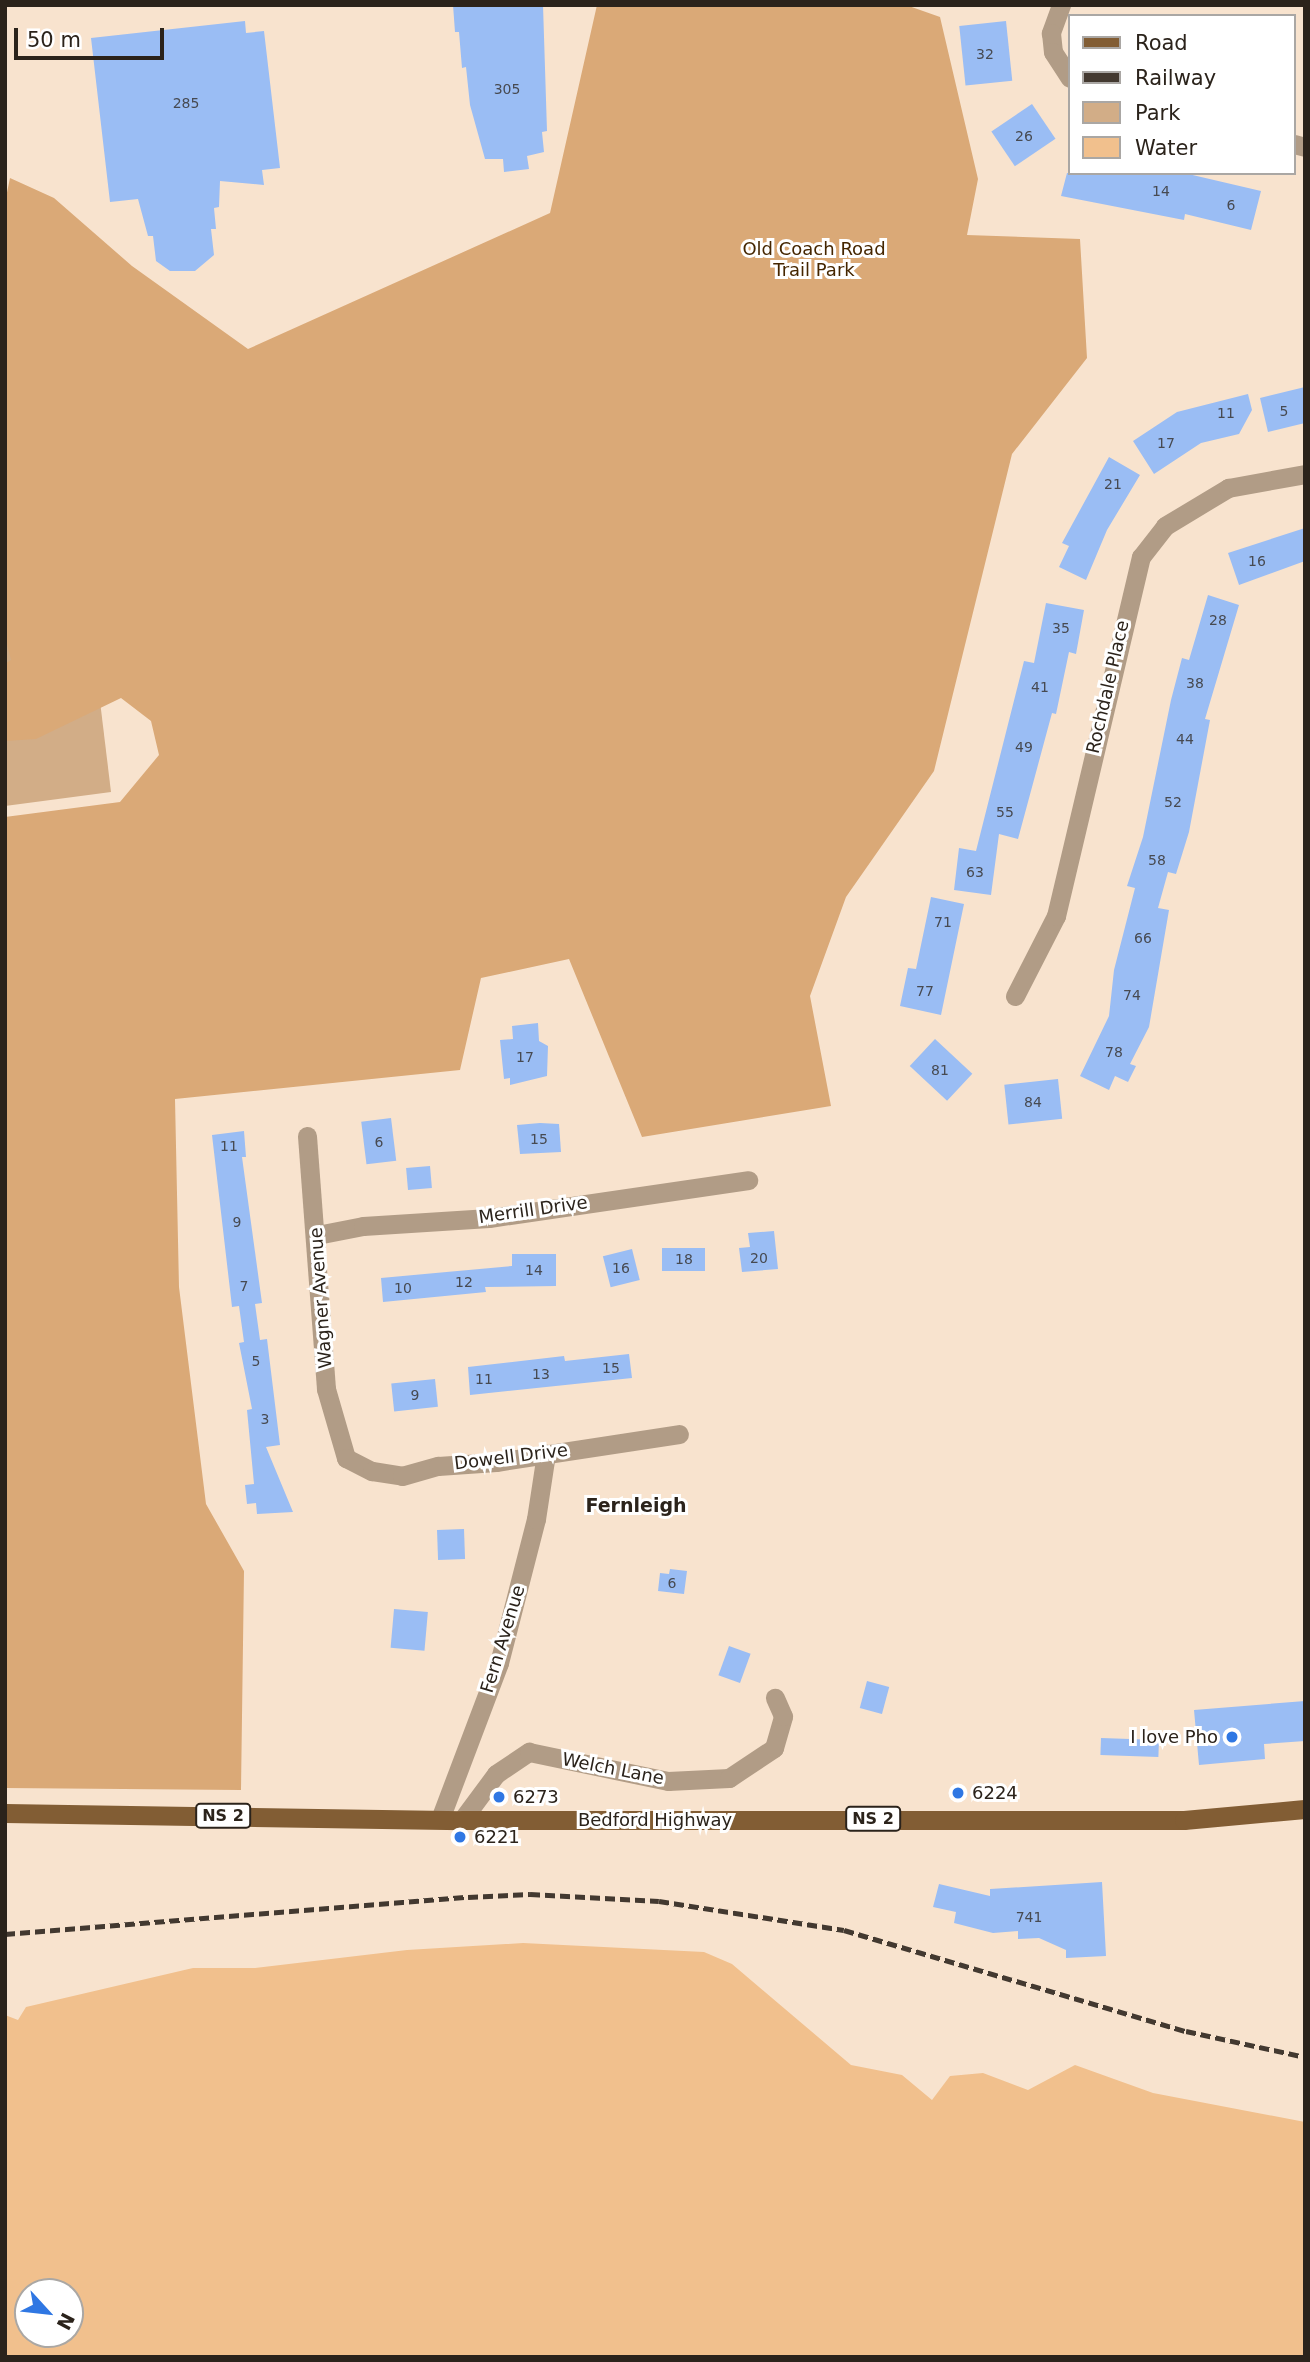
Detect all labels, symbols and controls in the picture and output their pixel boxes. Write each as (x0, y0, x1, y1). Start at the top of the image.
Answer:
scale bar (18, 14, 168, 58)
legend (1068, 14, 1296, 175)
text: 50 m (27, 28, 81, 52)
text: Road (1135, 31, 1188, 55)
house number: 32 (976, 46, 994, 62)
text: Railway (1135, 66, 1216, 90)
house number: 305 (494, 81, 520, 97)
house number: 285 (173, 95, 199, 111)
text: Park (1135, 101, 1180, 125)
house number: 26 (1015, 128, 1033, 144)
text: Water (1135, 136, 1197, 160)
house number: 14 (1152, 183, 1170, 199)
house number: 6 (1227, 197, 1235, 213)
park label: Old Coach Road Trail Park (742, 239, 886, 282)
house number: 5 (1280, 403, 1288, 419)
house number: 11 (1217, 405, 1235, 421)
house number: 17 (1157, 435, 1175, 451)
house number: 21 (1104, 476, 1122, 492)
house number: 16 (1248, 553, 1266, 569)
house number: 28 (1209, 612, 1227, 628)
street label: Rochdale Place (1082, 618, 1134, 756)
house number: 35 (1052, 620, 1070, 636)
house number: 38 (1186, 675, 1204, 691)
house number: 41 (1031, 679, 1049, 695)
house number: 44 (1176, 731, 1194, 747)
house number: 49 (1015, 739, 1033, 755)
house number: 52 (1164, 794, 1182, 810)
house number: 55 (996, 804, 1014, 820)
house number: 58 (1148, 852, 1166, 868)
house number: 63 (966, 864, 984, 880)
house number: 71 (934, 914, 952, 930)
house number: 66 (1134, 930, 1152, 946)
house number: 77 (916, 983, 934, 999)
house number: 74 (1123, 987, 1141, 1003)
house number: 78 (1105, 1044, 1123, 1060)
house number: 17 (516, 1049, 534, 1065)
house number: 81 (931, 1062, 949, 1078)
house number: 84 (1024, 1094, 1042, 1110)
house number: 15 (530, 1131, 548, 1147)
house number: 6 (375, 1134, 383, 1150)
house number: 11 (220, 1138, 238, 1154)
street label: Merrill Drive (477, 1192, 589, 1228)
house number: 9 (233, 1214, 241, 1230)
street label: Wagner Avenue (305, 1227, 337, 1369)
house number: 20 (750, 1250, 768, 1266)
house number: 18 (675, 1251, 693, 1267)
house number: 16 (612, 1260, 630, 1276)
house number: 14 (525, 1262, 543, 1278)
house number: 12 (455, 1274, 473, 1290)
house number: 7 (240, 1278, 248, 1294)
house number: 10 (394, 1280, 412, 1296)
house number: 5 (252, 1353, 260, 1369)
house number: 15 (602, 1360, 620, 1376)
house number: 13 (532, 1366, 550, 1382)
house number: 11 (475, 1371, 493, 1387)
house number: 9 (411, 1387, 419, 1403)
house number: 3 (261, 1411, 269, 1427)
street label: Dowell Drive (453, 1439, 569, 1475)
district label: Fernleigh (585, 1495, 687, 1517)
house number: 6 (668, 1575, 676, 1591)
street label: Fern Avenue (476, 1583, 530, 1695)
place label: I love Pho (1130, 1726, 1218, 1748)
marker: I love Pho (1224, 1729, 1240, 1745)
street label: Welch Lane (560, 1749, 666, 1789)
place label: 6224 (972, 1782, 1018, 1804)
marker: 6224 (950, 1785, 966, 1801)
place label: 6273 (513, 1786, 559, 1808)
marker: 6273 (491, 1789, 507, 1805)
road number: NS 2 (195, 1804, 251, 1828)
road number: NS 2 (845, 1806, 901, 1831)
street label: Bedford Highway (578, 1809, 732, 1831)
place label: 6221 (474, 1826, 520, 1848)
marker: 6221 (452, 1829, 468, 1845)
house number: 741 (1016, 1909, 1042, 1925)
north arrow (14, 2278, 84, 2348)
text: N (53, 2310, 79, 2334)

